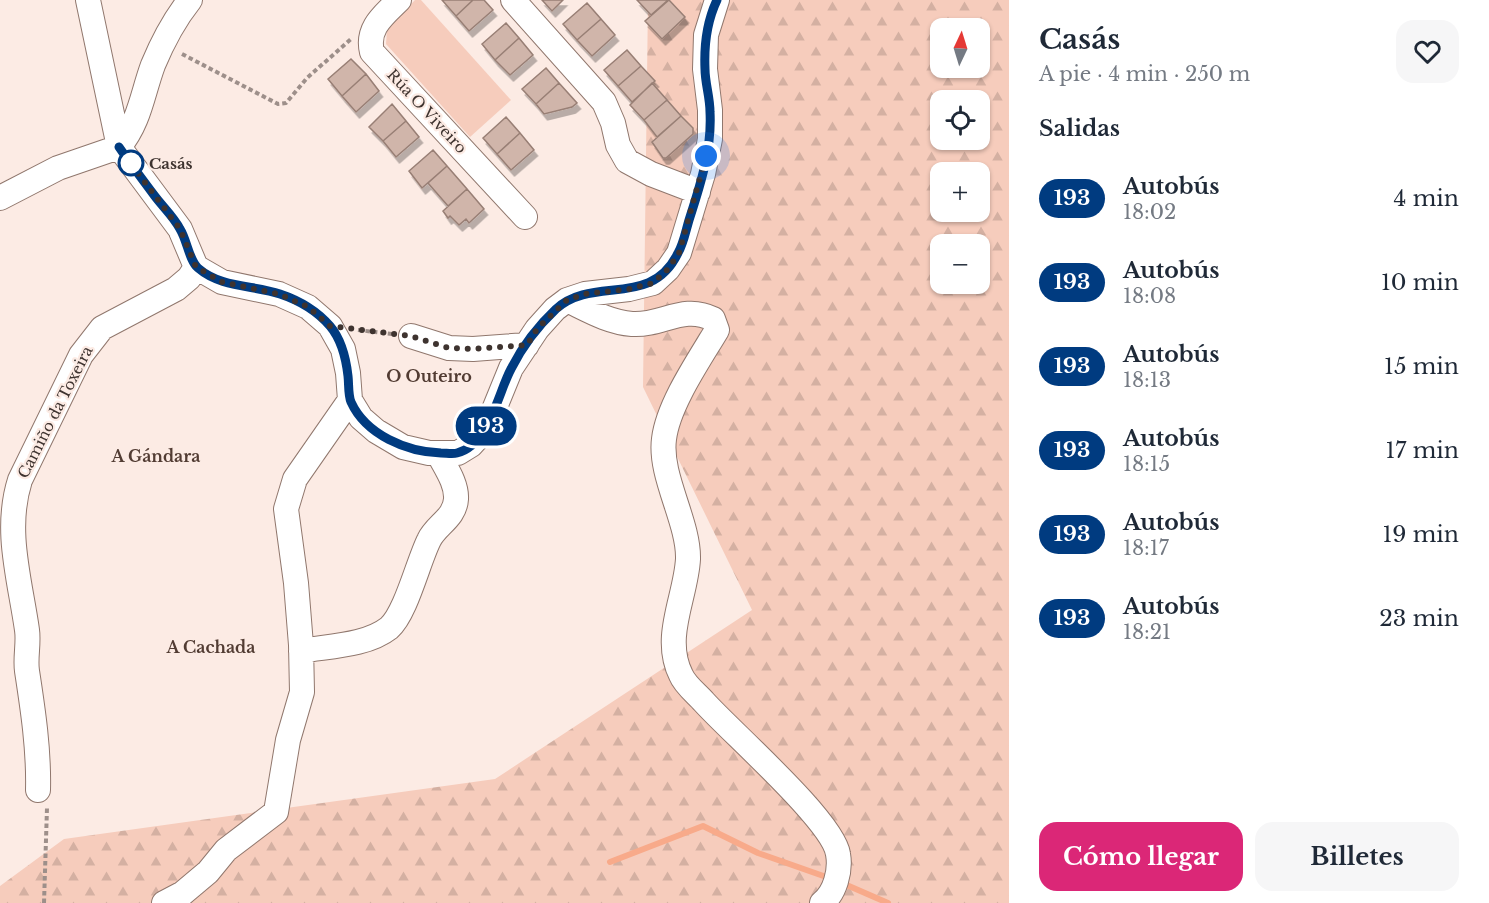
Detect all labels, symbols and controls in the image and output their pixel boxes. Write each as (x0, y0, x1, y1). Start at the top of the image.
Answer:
north arrow (930, 18, 990, 78)
map controls (930, 18, 990, 294)
button: heart (1396, 20, 1459, 83)
text: Casás (1039, 22, 1120, 57)
text: A pie · 4 min · 250 m (1039, 62, 1250, 86)
street label: Rúa O Viveiro (383, 65, 471, 157)
button: locate (930, 90, 990, 150)
text: Salidas (1039, 115, 1120, 142)
your location (691, 141, 721, 171)
marker: Casás (118, 150, 144, 176)
place label: Casás (149, 154, 193, 173)
button: + (930, 162, 990, 222)
text: Autobús (1123, 173, 1219, 200)
text: 193 (1054, 185, 1090, 211)
text: 4 min (1394, 185, 1459, 212)
text: 18:02 (1123, 200, 1176, 224)
button: − (930, 234, 990, 294)
text: Autobús (1123, 257, 1219, 284)
text: 193 (1054, 269, 1090, 295)
text: 10 min (1381, 269, 1459, 296)
text: 18:08 (1123, 284, 1176, 308)
text: Autobús (1123, 341, 1219, 368)
street label: Camiño da Toxeira (13, 342, 97, 481)
text: 193 (1054, 353, 1090, 379)
text: 15 min (1384, 353, 1459, 380)
district label: O Outeiro (386, 366, 472, 386)
text: 18:13 (1123, 368, 1171, 392)
line badge: 193 (452, 406, 520, 446)
text: 193 (468, 413, 504, 439)
text: Autobús (1123, 425, 1219, 452)
text: 193 (1054, 437, 1090, 463)
text: 17 min (1386, 437, 1459, 464)
district label: A Gándara (111, 446, 200, 466)
text: 18:15 (1123, 452, 1170, 476)
text: Autobús (1123, 509, 1219, 536)
text: 193 (1054, 521, 1090, 547)
text: 19 min (1382, 521, 1459, 548)
text: 18:17 (1123, 536, 1169, 560)
text: Autobús (1123, 593, 1219, 620)
text: 193 (1054, 605, 1090, 631)
text: 23 min (1379, 605, 1459, 632)
text: 18:21 (1123, 620, 1171, 644)
district label: A Cachada (166, 637, 255, 657)
button: Cómo llegar (1039, 822, 1243, 891)
button: Billetes (1255, 822, 1459, 891)

